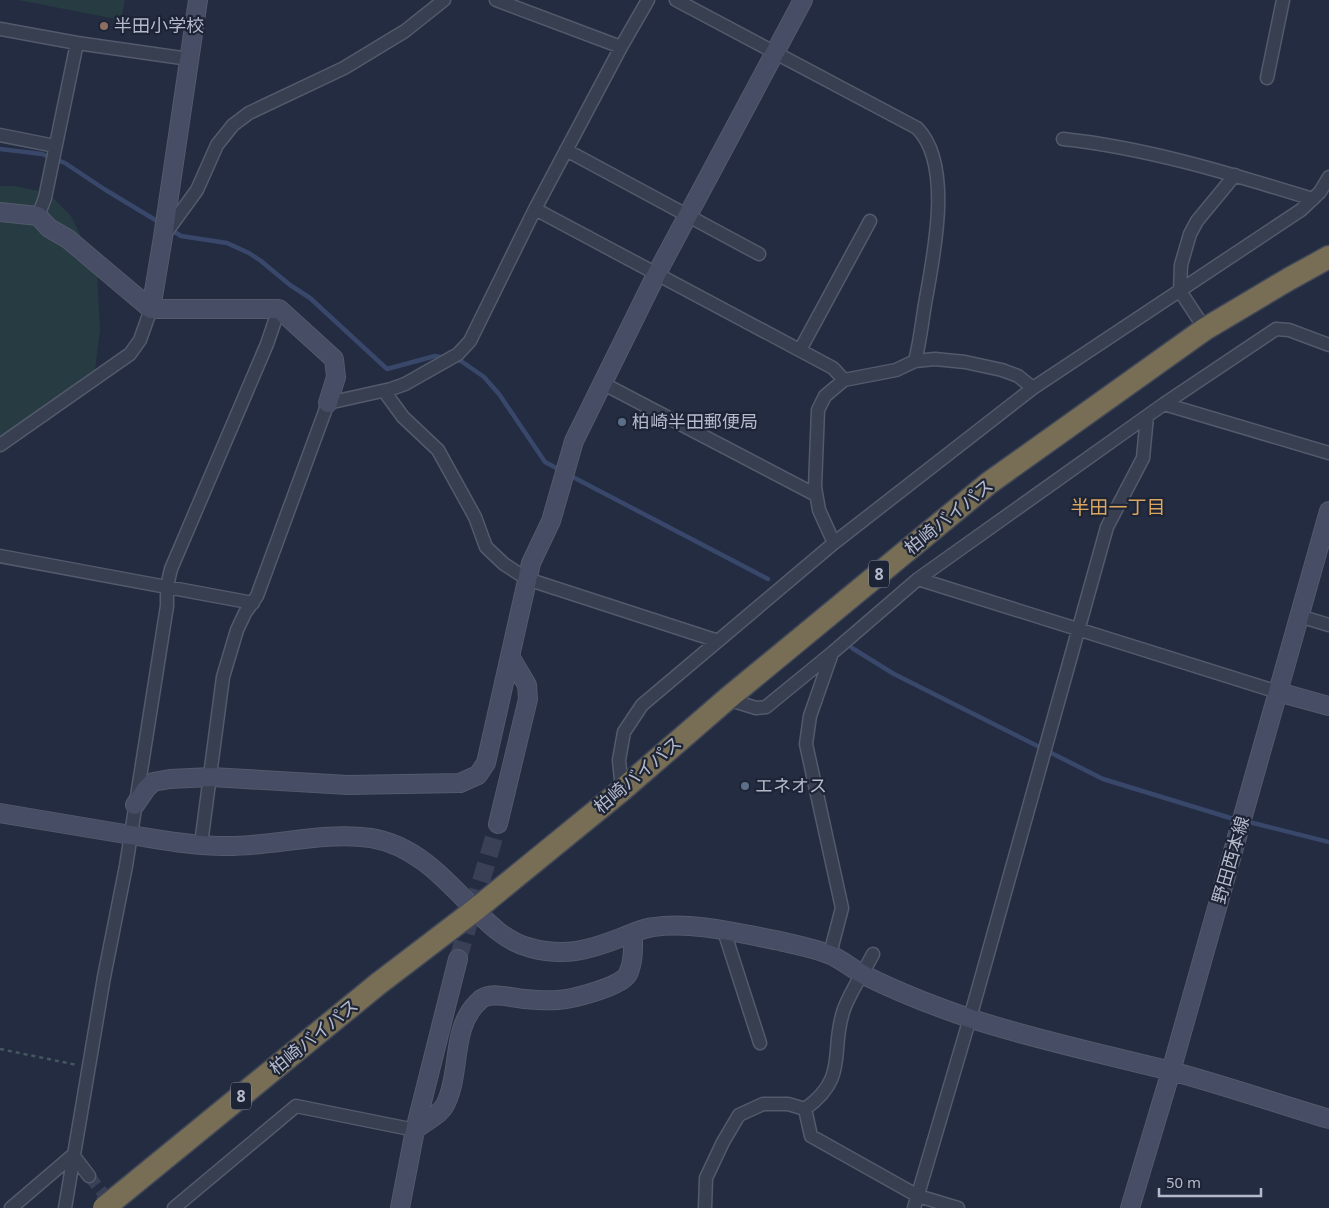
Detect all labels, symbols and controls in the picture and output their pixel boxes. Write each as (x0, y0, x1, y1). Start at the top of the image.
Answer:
place label: 半田小学校 (114, 13, 204, 37)
marker: 半田小学校 (98, 20, 110, 32)
place label: 柏崎半田郵便局 (632, 409, 758, 433)
marker: 柏崎半田郵便局 (616, 416, 628, 428)
street label: 柏崎バイパス (899, 473, 998, 559)
district label: 半田一丁目 (1070, 494, 1166, 520)
road number: 8 (869, 560, 889, 588)
street label: 柏崎バイパス (588, 730, 686, 818)
place label: エネオス (755, 773, 827, 797)
marker: エネオス (739, 780, 751, 792)
street label: 野田西本線 (1206, 813, 1254, 906)
street label: 柏崎バイパス (264, 993, 363, 1079)
road number: 8 (231, 1082, 251, 1110)
scale bar (1159, 1166, 1262, 1198)
text: 50 m (1166, 1172, 1201, 1192)

